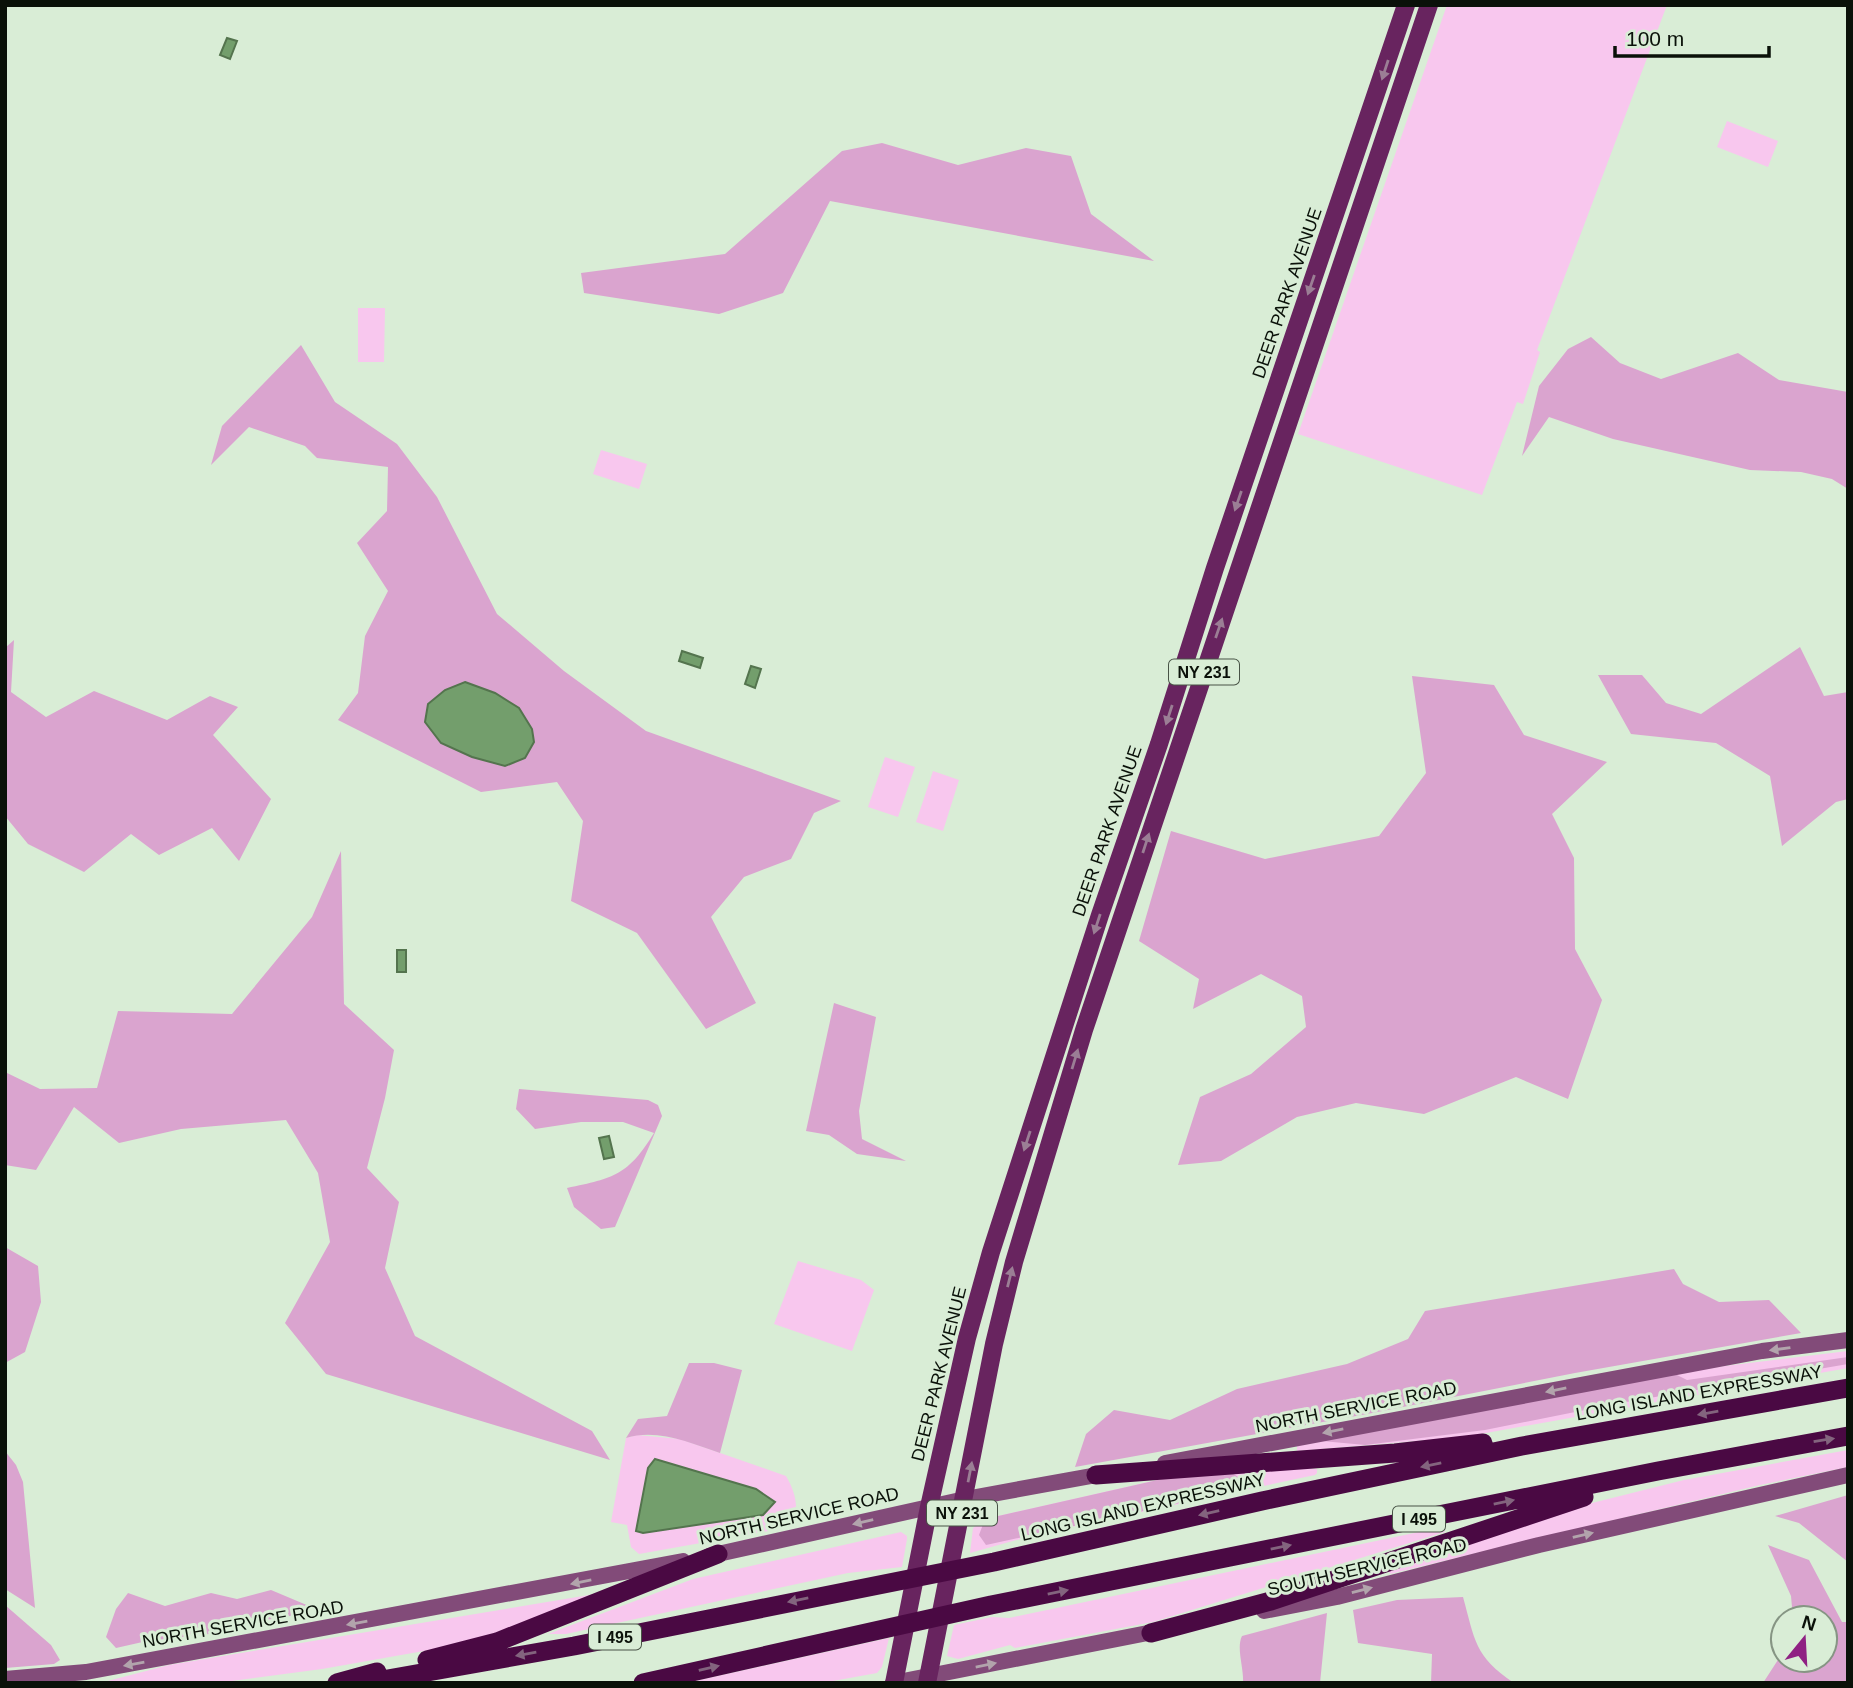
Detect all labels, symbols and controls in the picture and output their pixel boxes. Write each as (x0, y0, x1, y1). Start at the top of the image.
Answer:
scale bar (1615, 14, 1769, 58)
text: 100 m (1626, 27, 1684, 50)
one-way arrow (1379, 60, 1390, 81)
street label: DEER PARK AVENUE (1248, 205, 1326, 381)
one-way arrow (1305, 275, 1316, 296)
one-way arrow (1232, 490, 1243, 511)
one-way arrow (1214, 617, 1225, 638)
road number: NY 231 (1169, 660, 1239, 684)
one-way arrow (1163, 704, 1173, 725)
street label: DEER PARK AVENUE (1068, 743, 1146, 919)
one-way arrow (1141, 833, 1152, 854)
one-way arrow (1091, 914, 1102, 935)
one-way arrow (1071, 1049, 1081, 1070)
one-way arrow (1021, 1130, 1032, 1151)
one-way arrow (1005, 1266, 1016, 1288)
street label: DEER PARK AVENUE (908, 1285, 970, 1463)
one-way arrow (1769, 1343, 1791, 1354)
street label: LONG ISLAND EXPRESSWAY (1574, 1361, 1824, 1425)
street label: NORTH SERVICE ROAD (1254, 1378, 1458, 1436)
one-way arrow (1545, 1384, 1567, 1395)
one-way arrow (1697, 1407, 1719, 1418)
one-way arrow (1322, 1426, 1344, 1437)
one-way arrow (1813, 1434, 1835, 1445)
one-way arrow (1420, 1459, 1442, 1470)
one-way arrow (965, 1461, 976, 1483)
street label: LONG ISLAND EXPRESSWAY (1019, 1469, 1267, 1545)
street label: NORTH SERVICE ROAD (697, 1483, 901, 1549)
one-way arrow (1493, 1496, 1515, 1507)
road number: NY 231 (927, 1500, 997, 1526)
road number: I 495 (1393, 1506, 1445, 1532)
one-way arrow (1198, 1507, 1220, 1518)
one-way arrow (852, 1517, 874, 1528)
one-way arrow (1572, 1529, 1594, 1540)
street label: SOUTH SERVICE ROAD (1266, 1534, 1468, 1600)
one-way arrow (1270, 1541, 1292, 1552)
one-way arrow (570, 1576, 592, 1587)
one-way arrow (1351, 1584, 1373, 1595)
one-way arrow (1047, 1586, 1069, 1597)
one-way arrow (787, 1595, 809, 1606)
street label: NORTH SERVICE ROAD (141, 1596, 345, 1652)
north arrow (1769, 1604, 1839, 1674)
text: N (1799, 1611, 1819, 1635)
one-way arrow (346, 1618, 368, 1629)
road number: I 495 (589, 1624, 641, 1650)
one-way arrow (515, 1649, 537, 1660)
one-way arrow (123, 1659, 145, 1670)
one-way arrow (975, 1659, 997, 1670)
one-way arrow (698, 1662, 720, 1673)

